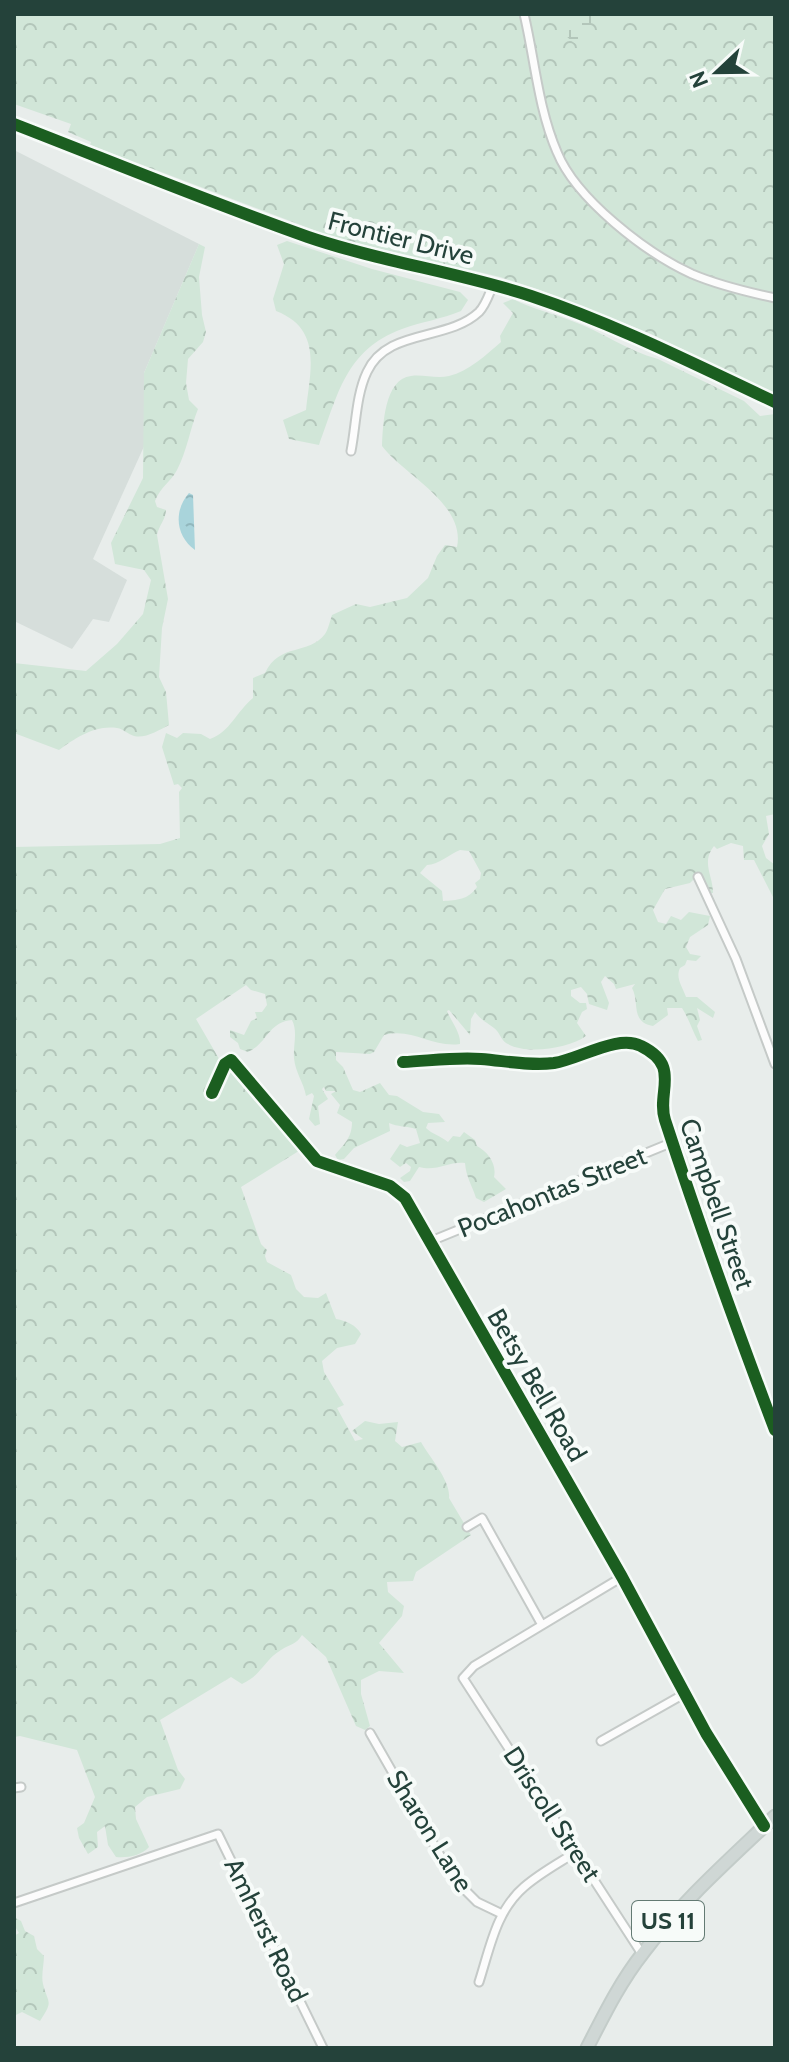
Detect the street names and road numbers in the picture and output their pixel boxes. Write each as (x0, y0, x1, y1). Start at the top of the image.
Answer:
street label: Frontier Drive (325, 204, 477, 272)
street label: Campbell Street (673, 1114, 761, 1294)
street label: Pocahontas Street (453, 1140, 651, 1244)
street label: Betsy Bell Road (480, 1303, 594, 1467)
street label: Driscoll Street (497, 1741, 608, 1888)
street label: Sharon Lane (380, 1764, 480, 1898)
street label: Amherst Road (217, 1853, 315, 2007)
road number: US 11 (632, 1901, 704, 1941)

